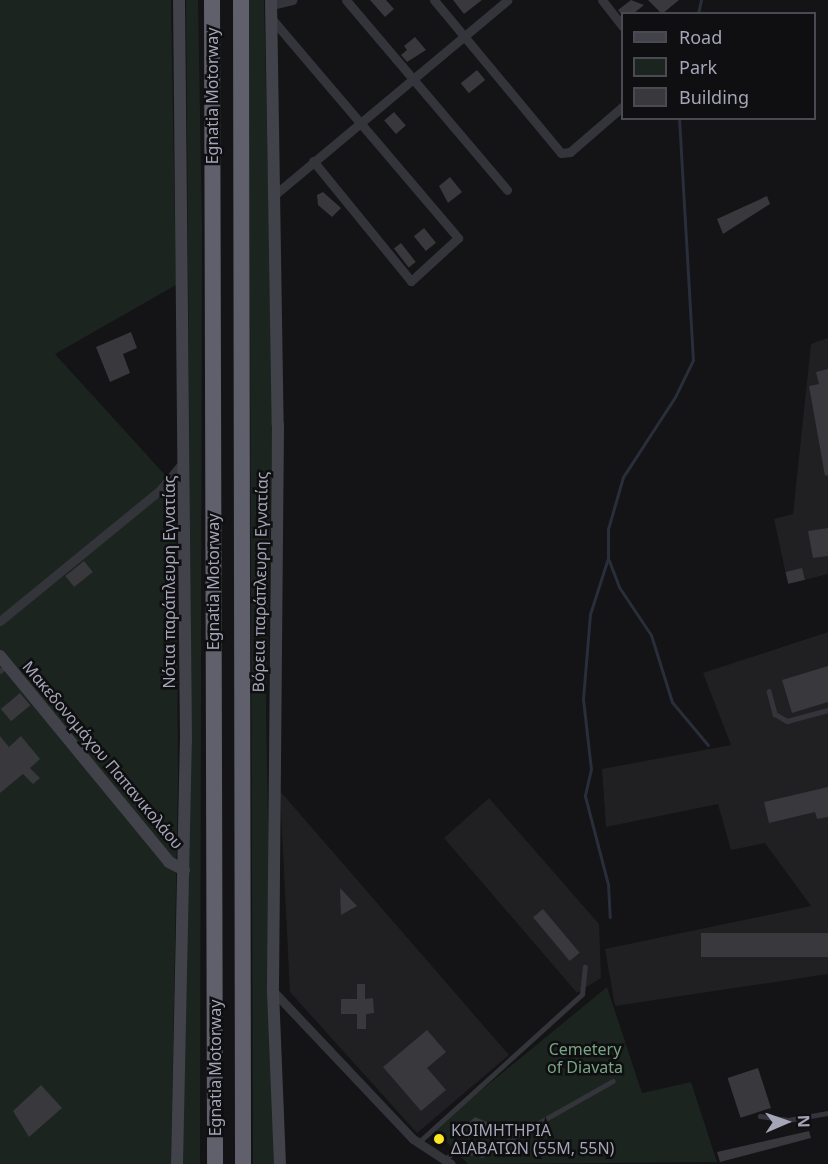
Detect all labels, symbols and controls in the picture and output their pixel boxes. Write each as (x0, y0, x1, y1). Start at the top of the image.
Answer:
legend (621, 12, 816, 120)
text: Road (679, 25, 722, 49)
street label: Egnatia Motorway (202, 28, 222, 164)
text: Park (679, 55, 717, 79)
text: Building (679, 85, 749, 109)
street label: Βόρεια παράπλευρη Εγνατίας (248, 471, 272, 693)
street label: Νότια παράπλευρη Εγνατίας (159, 475, 179, 689)
street label: Egnatia Motorway (203, 514, 223, 650)
street label: Μακεδονομάχου Παπανικολάου (19, 657, 187, 853)
street label: Egnatia Motorway (205, 1000, 225, 1136)
park label: Cemetery of Diavata (547, 1039, 623, 1077)
north arrow (756, 1092, 816, 1152)
text: N (793, 1114, 815, 1128)
place label: ΚΟΙΜΗΤΗΡΙΑ ΔΙΑΒΑΤΩΝ (55Μ, 55Ν) (451, 1120, 614, 1158)
marker: ΚΟΙΜΗΤΗΡΙΑ ΔΙΑΒΑΤΩΝ (55Μ, 55Ν) (432, 1132, 446, 1146)

